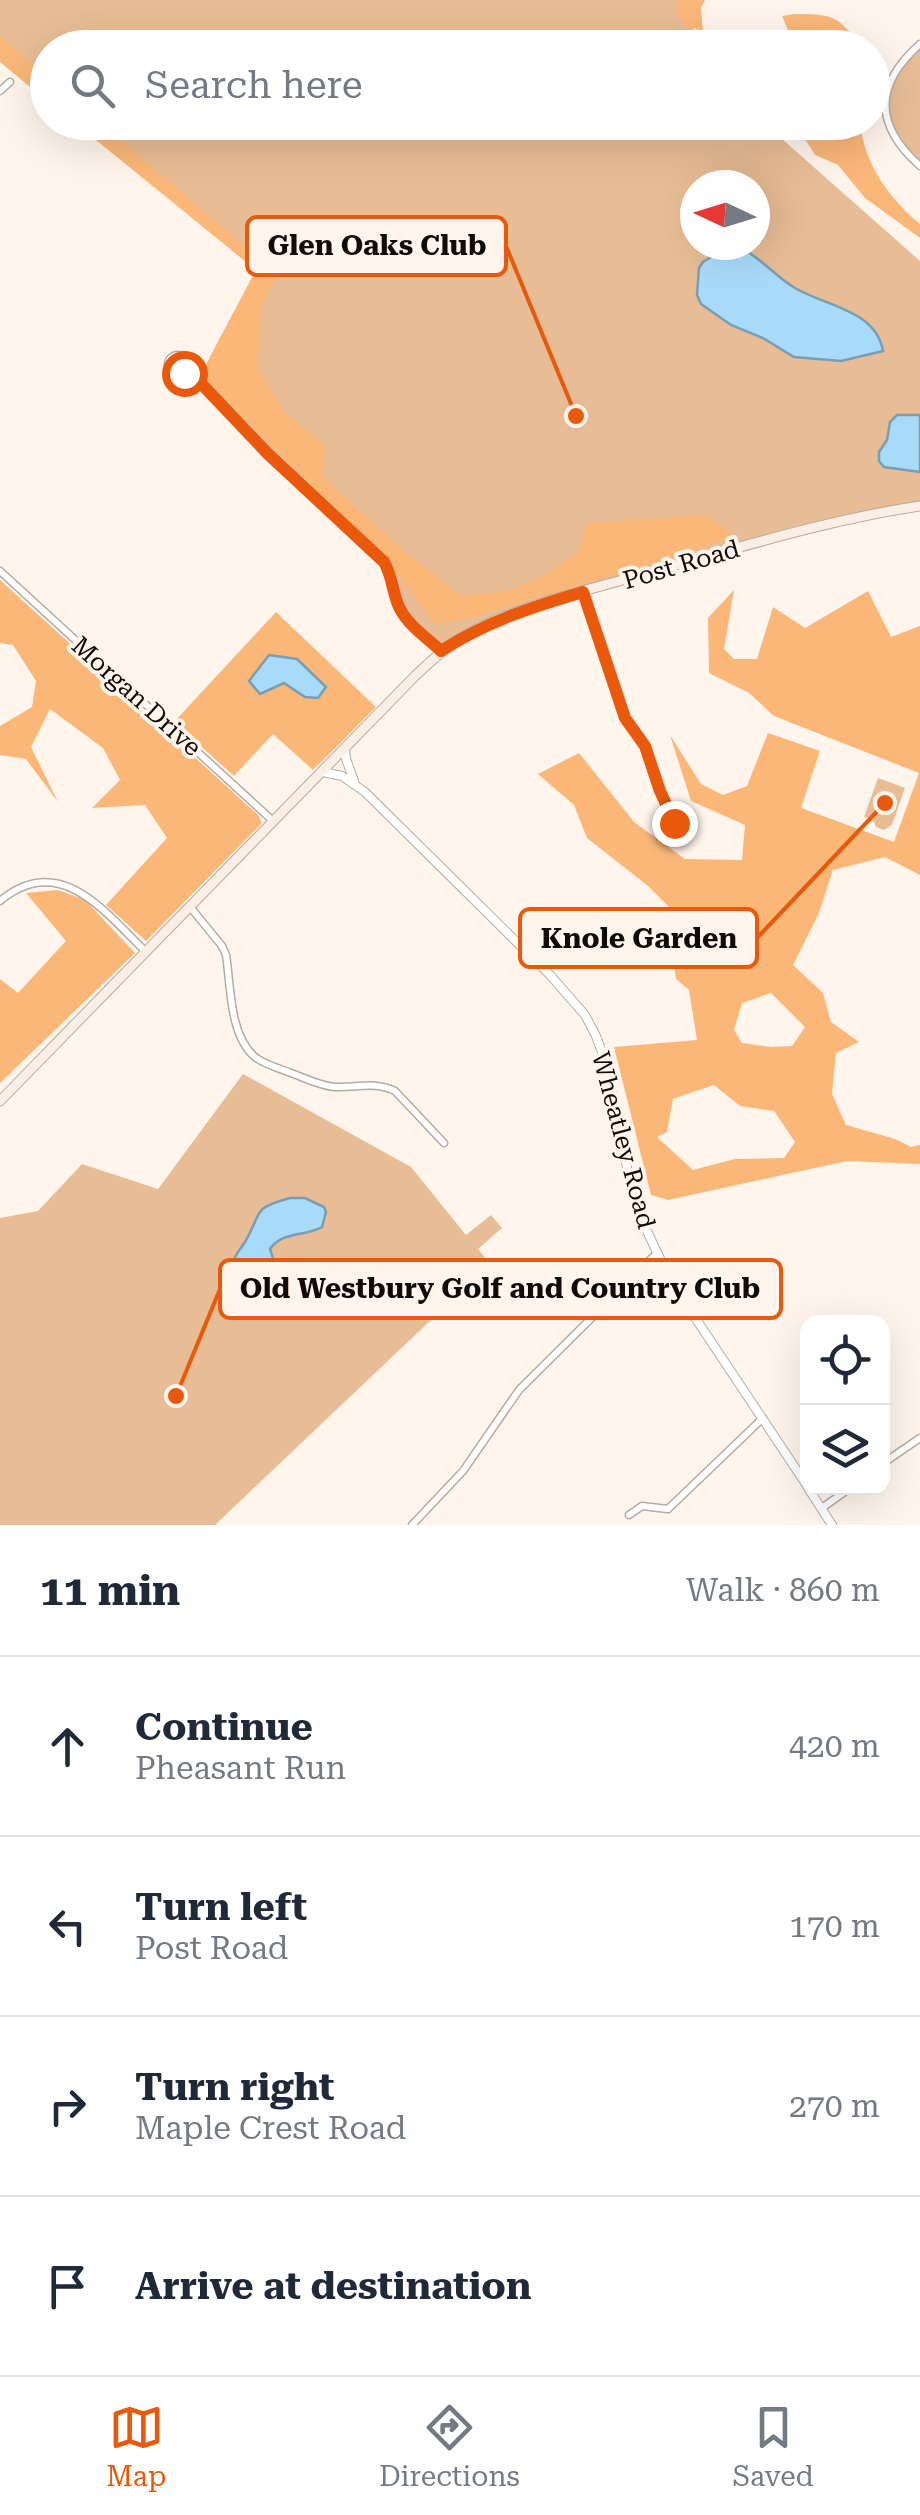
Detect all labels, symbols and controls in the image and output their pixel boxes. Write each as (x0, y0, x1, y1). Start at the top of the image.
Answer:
search box (30, 30, 890, 140)
icon: search (65, 58, 120, 113)
text: Search here (145, 63, 363, 107)
north arrow (680, 170, 770, 260)
callout: Glen Oaks Club (247, 217, 506, 275)
text: Glen Oaks Club (267, 229, 487, 262)
route start (162, 351, 208, 397)
street label: Post Road (620, 534, 743, 595)
street label: Morgan Drive (66, 631, 207, 762)
route end (652, 801, 698, 847)
callout: Knole Garden (520, 909, 757, 967)
text: Knole Garden (541, 922, 737, 955)
street label: Wheatley Road (586, 1049, 661, 1232)
callout: Old Westbury Golf and Country Club (220, 1260, 781, 1318)
text: Old Westbury Golf and Country Club (240, 1272, 760, 1305)
map controls (800, 1315, 890, 1495)
button: locate (800, 1315, 890, 1405)
button: layers (800, 1405, 890, 1495)
text: 11 min (40, 1566, 180, 1615)
text: Walk · 860 m (686, 1571, 880, 1609)
text: Continue (135, 1705, 313, 1749)
icon: ahead (40, 1719, 95, 1774)
text: 420 m (789, 1727, 880, 1765)
text: Pheasant Run (135, 1749, 346, 1787)
text: Turn left (135, 1885, 307, 1929)
icon: left (40, 1899, 95, 1954)
text: 170 m (789, 1907, 880, 1945)
text: Post Road (135, 1929, 288, 1967)
text: Turn right (135, 2065, 334, 2109)
icon: right (40, 2079, 95, 2134)
text: 270 m (789, 2087, 880, 2125)
text: Maple Crest Road (135, 2109, 406, 2147)
icon: arrive (40, 2259, 95, 2314)
text: Arrive at destination (135, 2264, 531, 2308)
tab: Map (106, 2400, 166, 2493)
tab: Directions (379, 2400, 520, 2493)
tab: Saved (732, 2400, 814, 2493)

